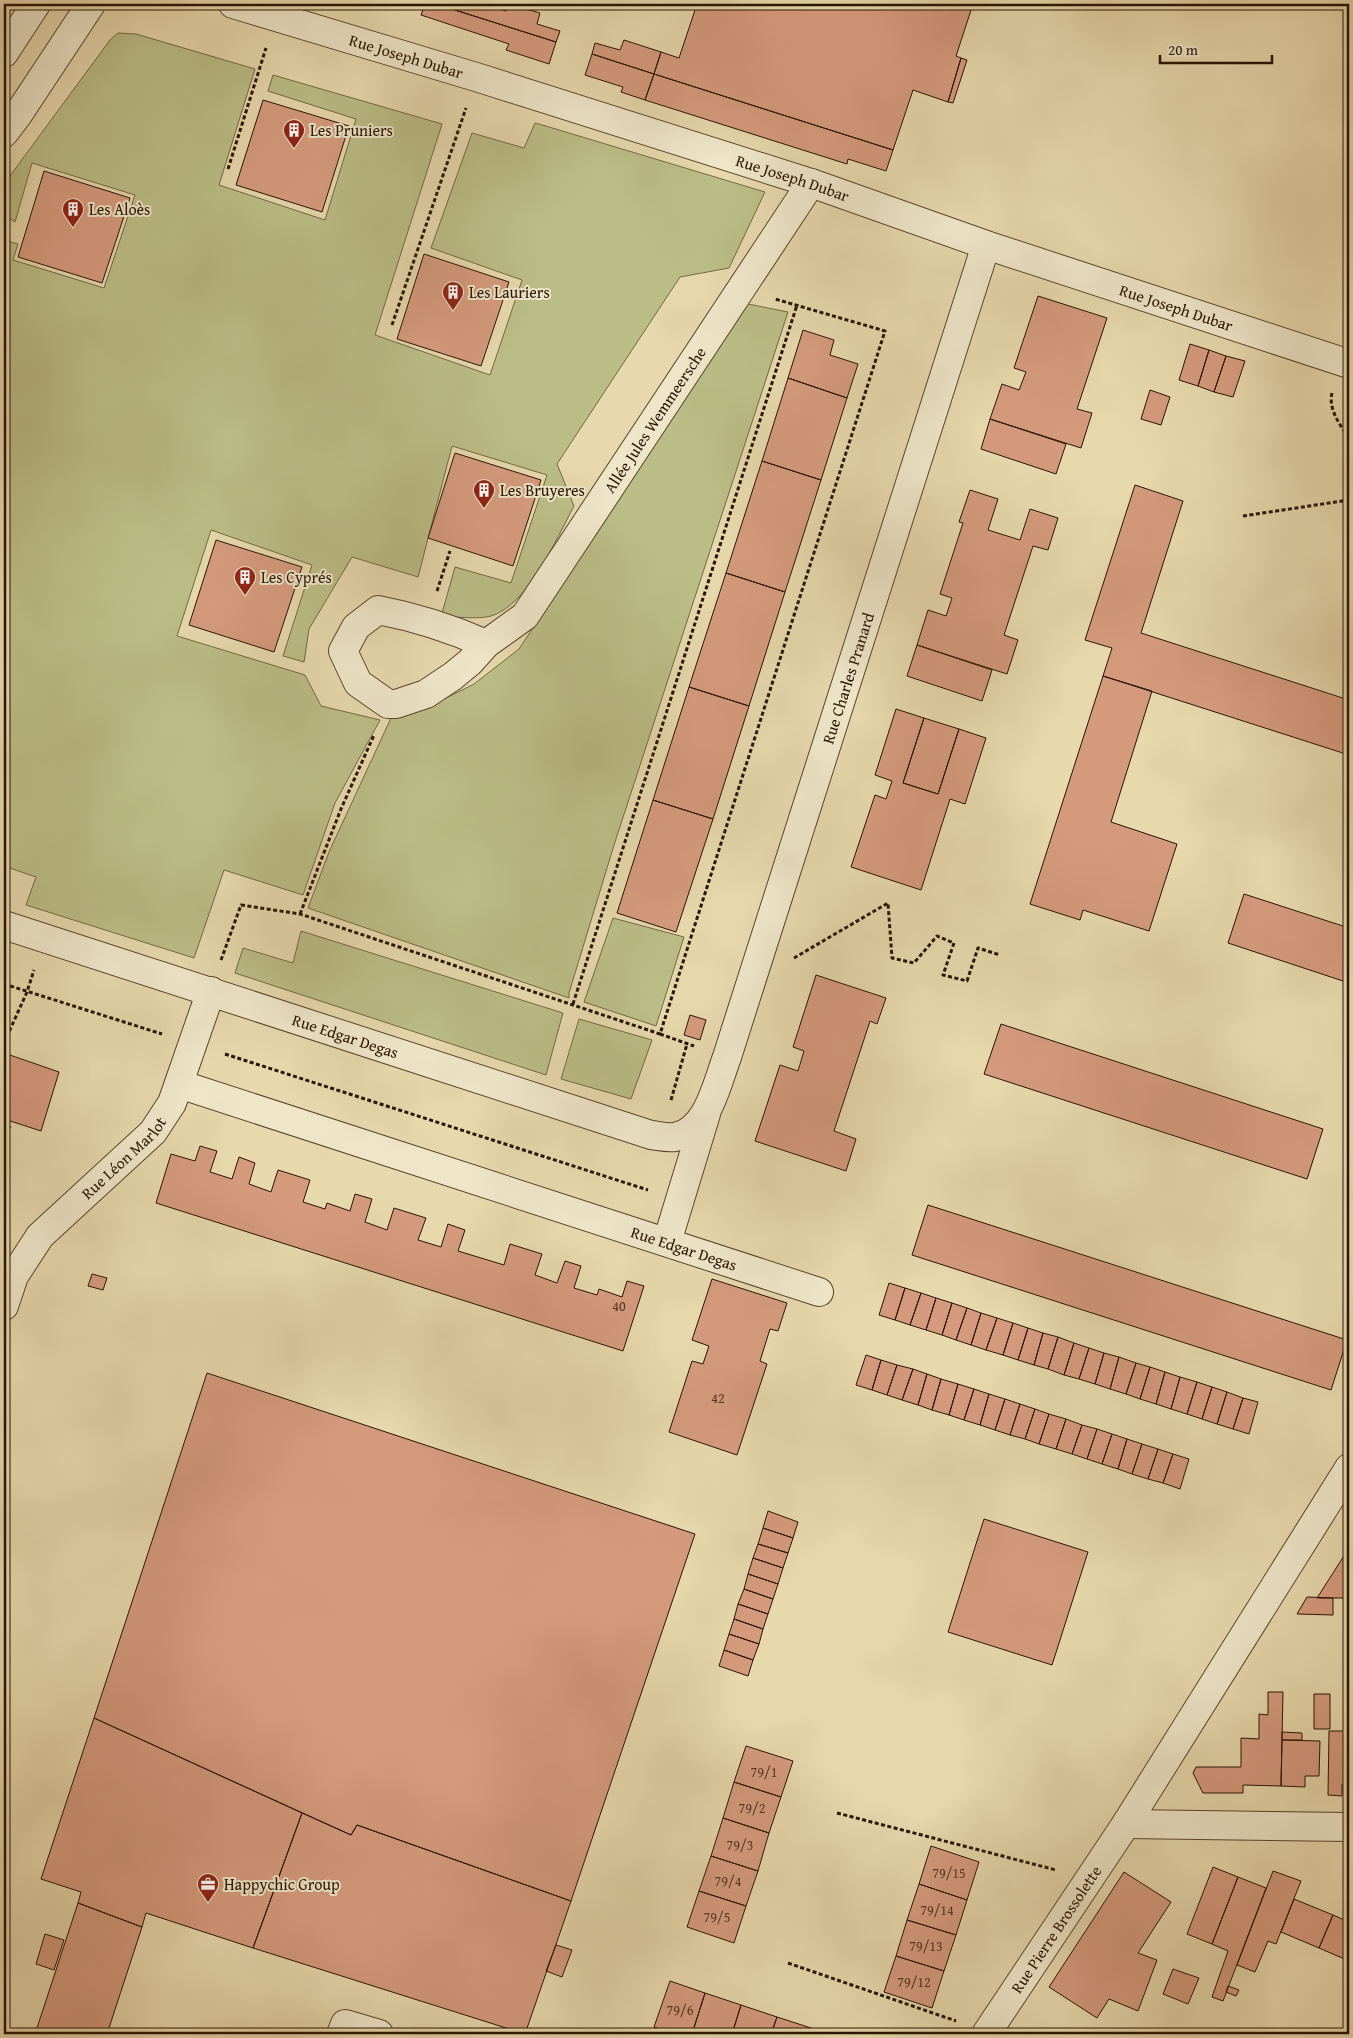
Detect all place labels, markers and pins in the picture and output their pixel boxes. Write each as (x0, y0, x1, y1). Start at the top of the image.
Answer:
building icon: Les Pruniers (282, 118, 306, 149)
place label: Les Pruniers (310, 118, 393, 142)
building icon: Les Aloès (61, 197, 85, 228)
place label: Les Aloès (89, 197, 150, 221)
building icon: Les Lauriers (441, 280, 465, 311)
place label: Les Lauriers (469, 280, 550, 304)
building icon: Les Bruyeres (472, 478, 496, 509)
place label: Les Bruyeres (500, 478, 585, 502)
building icon: Les Cyprés (233, 565, 257, 596)
place label: Les Cyprés (261, 565, 332, 589)
office icon: Happychic Group (196, 1872, 220, 1903)
place label: Happychic Group (224, 1872, 340, 1896)

